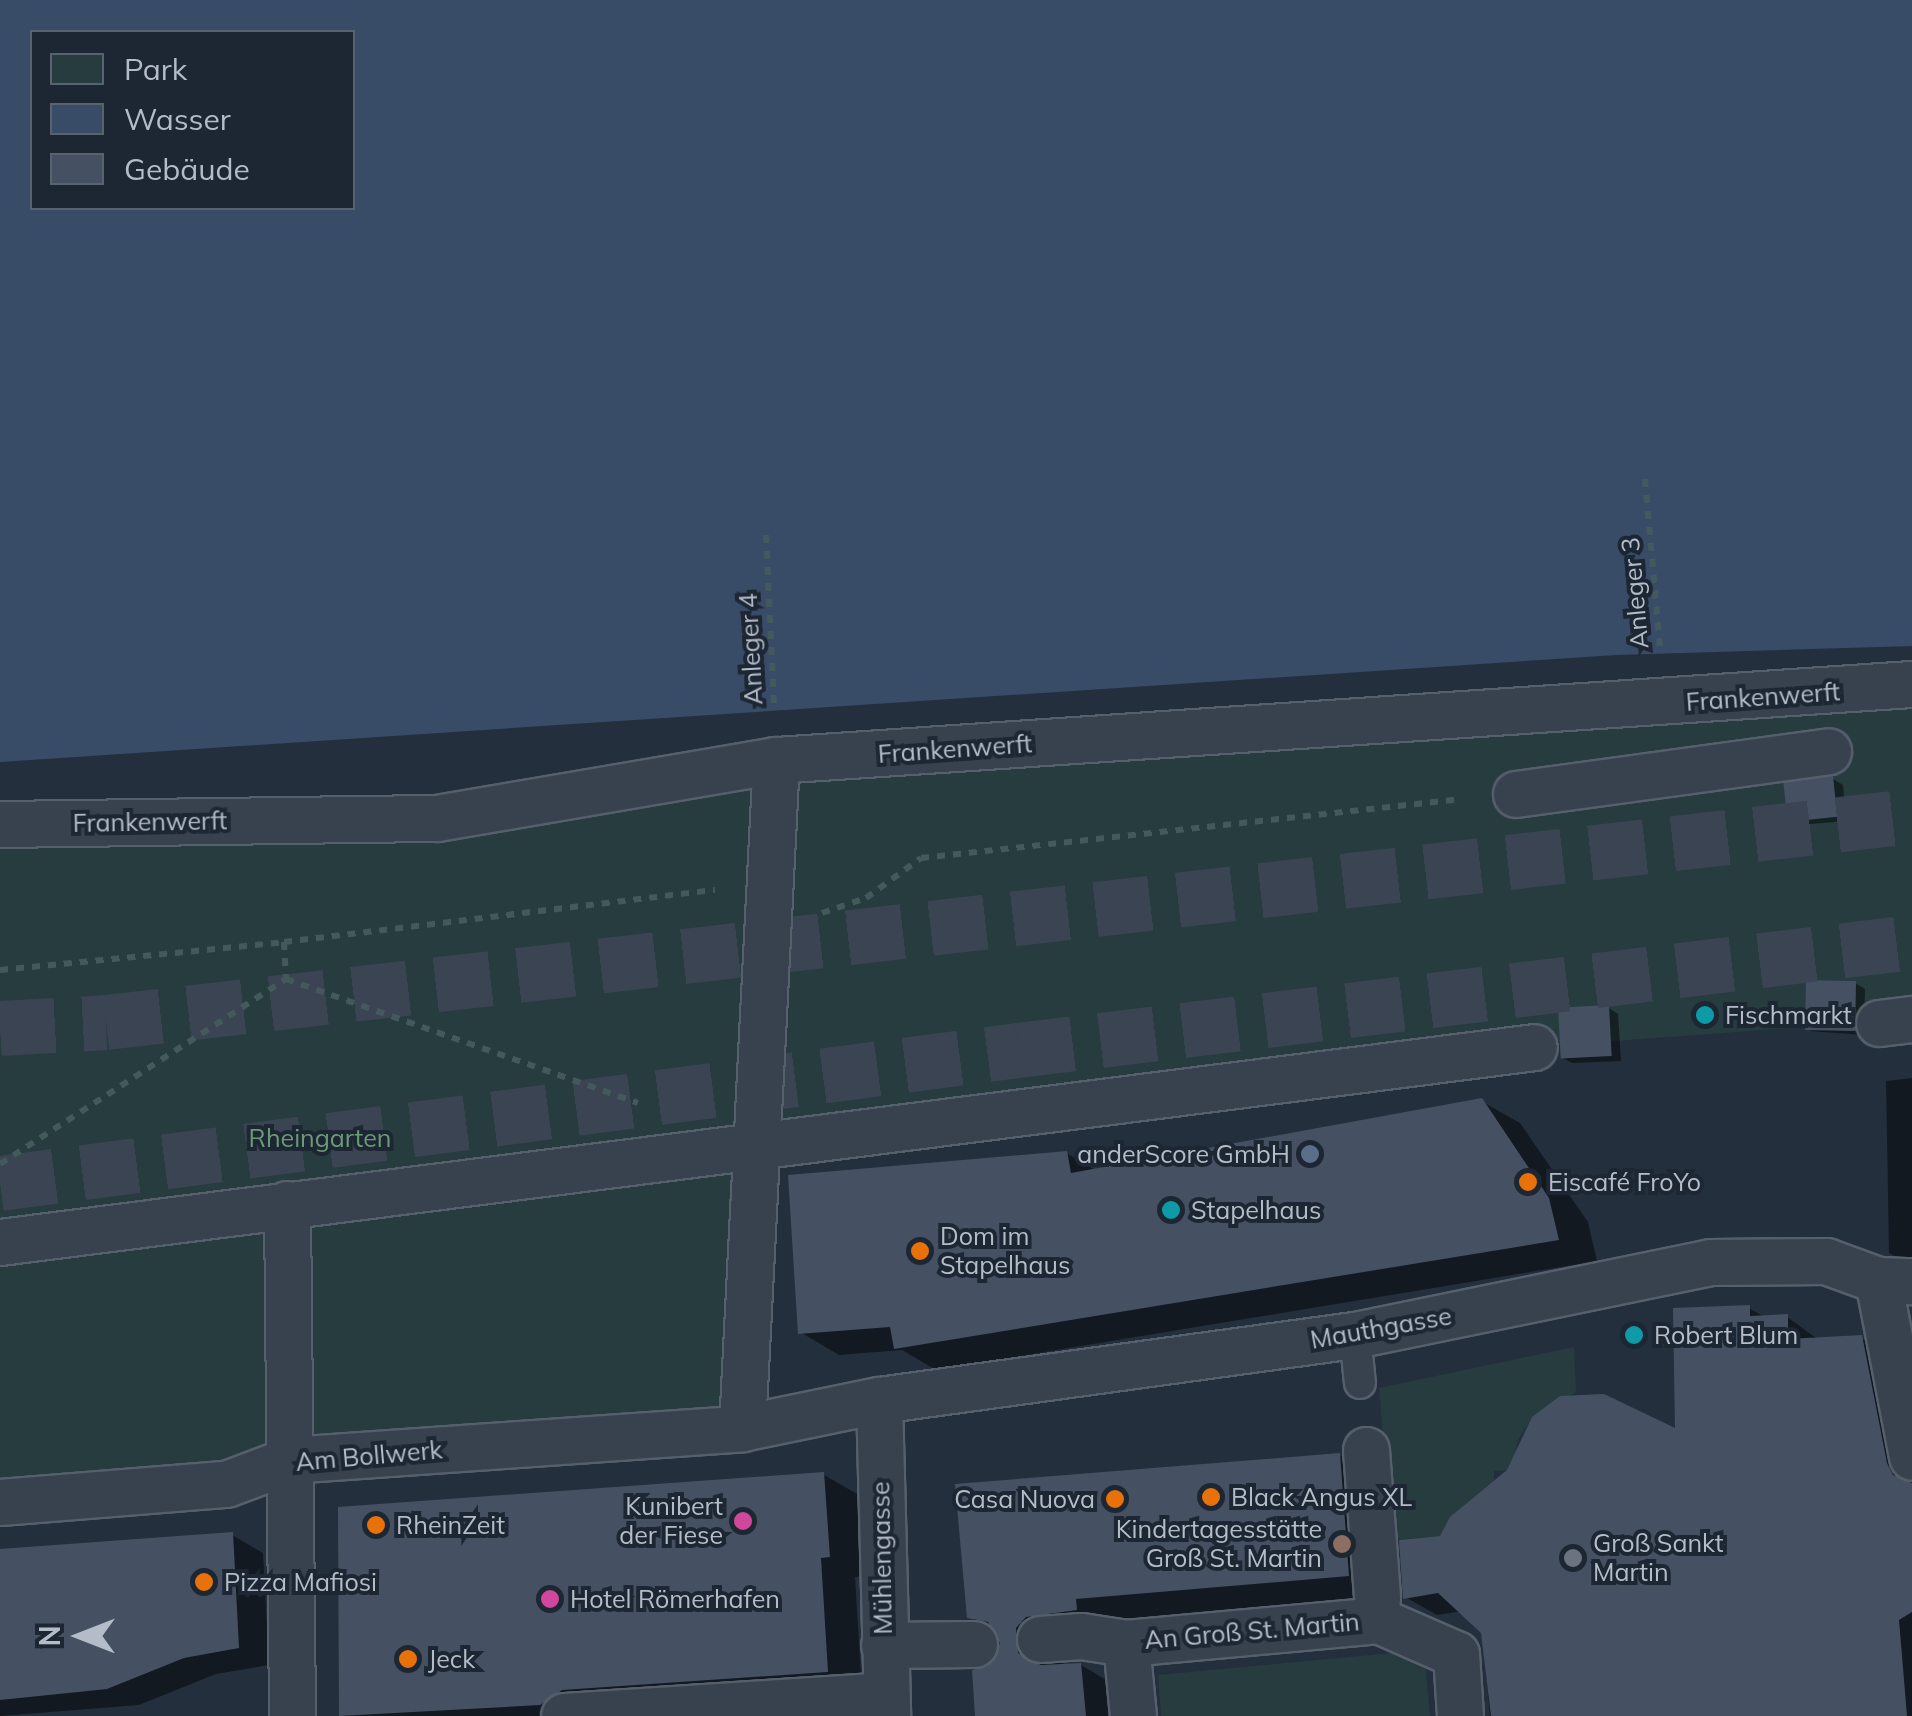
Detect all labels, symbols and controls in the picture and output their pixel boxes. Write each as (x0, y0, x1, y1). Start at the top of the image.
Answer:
legend (30, 30, 355, 210)
text: Park (124, 50, 187, 88)
text: Wasser (124, 100, 231, 138)
text: Gebäude (124, 150, 250, 188)
street label: Anleger 3 (1615, 536, 1655, 650)
street label: Anleger 4 (733, 592, 769, 706)
street label: Frankenwerft (1685, 677, 1841, 717)
street label: Frankenwerft (877, 729, 1033, 769)
street label: Frankenwerft (72, 806, 228, 838)
place label: Fischmarkt (1725, 1000, 1852, 1030)
marker: Fischmarkt (1694, 1004, 1716, 1026)
park label: Rheingarten (249, 1123, 391, 1153)
place label: anderScore GmbH (1077, 1139, 1290, 1169)
marker: anderScore GmbH (1299, 1143, 1321, 1165)
place label: Eiscafé FroYo (1548, 1167, 1701, 1197)
marker: Eiscafé FroYo (1517, 1171, 1539, 1193)
place label: Stapelhaus (1191, 1195, 1321, 1225)
marker: Stapelhaus (1160, 1199, 1182, 1221)
place label: Dom im Stapelhaus (940, 1222, 1070, 1281)
marker: Dom im Stapelhaus (909, 1240, 931, 1262)
street label: Mauthgasse (1308, 1301, 1454, 1355)
place label: Robert Blum (1654, 1320, 1798, 1350)
marker: Robert Blum (1623, 1324, 1645, 1346)
street label: Am Bollwerk (294, 1435, 444, 1477)
street label: Mühlengasse (866, 1481, 898, 1635)
place label: Black Angus XL (1231, 1482, 1412, 1512)
place label: Casa Nuova (954, 1484, 1095, 1514)
marker: Black Angus XL (1200, 1486, 1222, 1508)
marker: Casa Nuova (1104, 1488, 1126, 1510)
place label: Kunibert der Fiese (619, 1492, 723, 1551)
place label: RheinZeit (396, 1510, 505, 1540)
marker: Kunibert der Fiese (732, 1510, 754, 1532)
marker: RheinZeit (365, 1514, 387, 1536)
place label: Kindertagesstätte Groß St. Martin (1116, 1515, 1322, 1574)
place label: Groß Sankt Martin (1593, 1529, 1723, 1588)
marker: Kindertagesstätte Groß St. Martin (1331, 1533, 1353, 1555)
marker: Groß Sankt Martin (1562, 1547, 1584, 1569)
place label: Pizza Mafiosi (224, 1567, 377, 1597)
marker: Pizza Mafiosi (193, 1571, 215, 1593)
place label: Hotel Römerhafen (570, 1584, 780, 1614)
north arrow (30, 1586, 130, 1686)
marker: Hotel Römerhafen (539, 1588, 561, 1610)
street label: An Groß St. Martin (1143, 1607, 1361, 1655)
text: N (32, 1625, 67, 1647)
place label: Jeck (428, 1644, 475, 1674)
marker: Jeck (397, 1648, 419, 1670)

